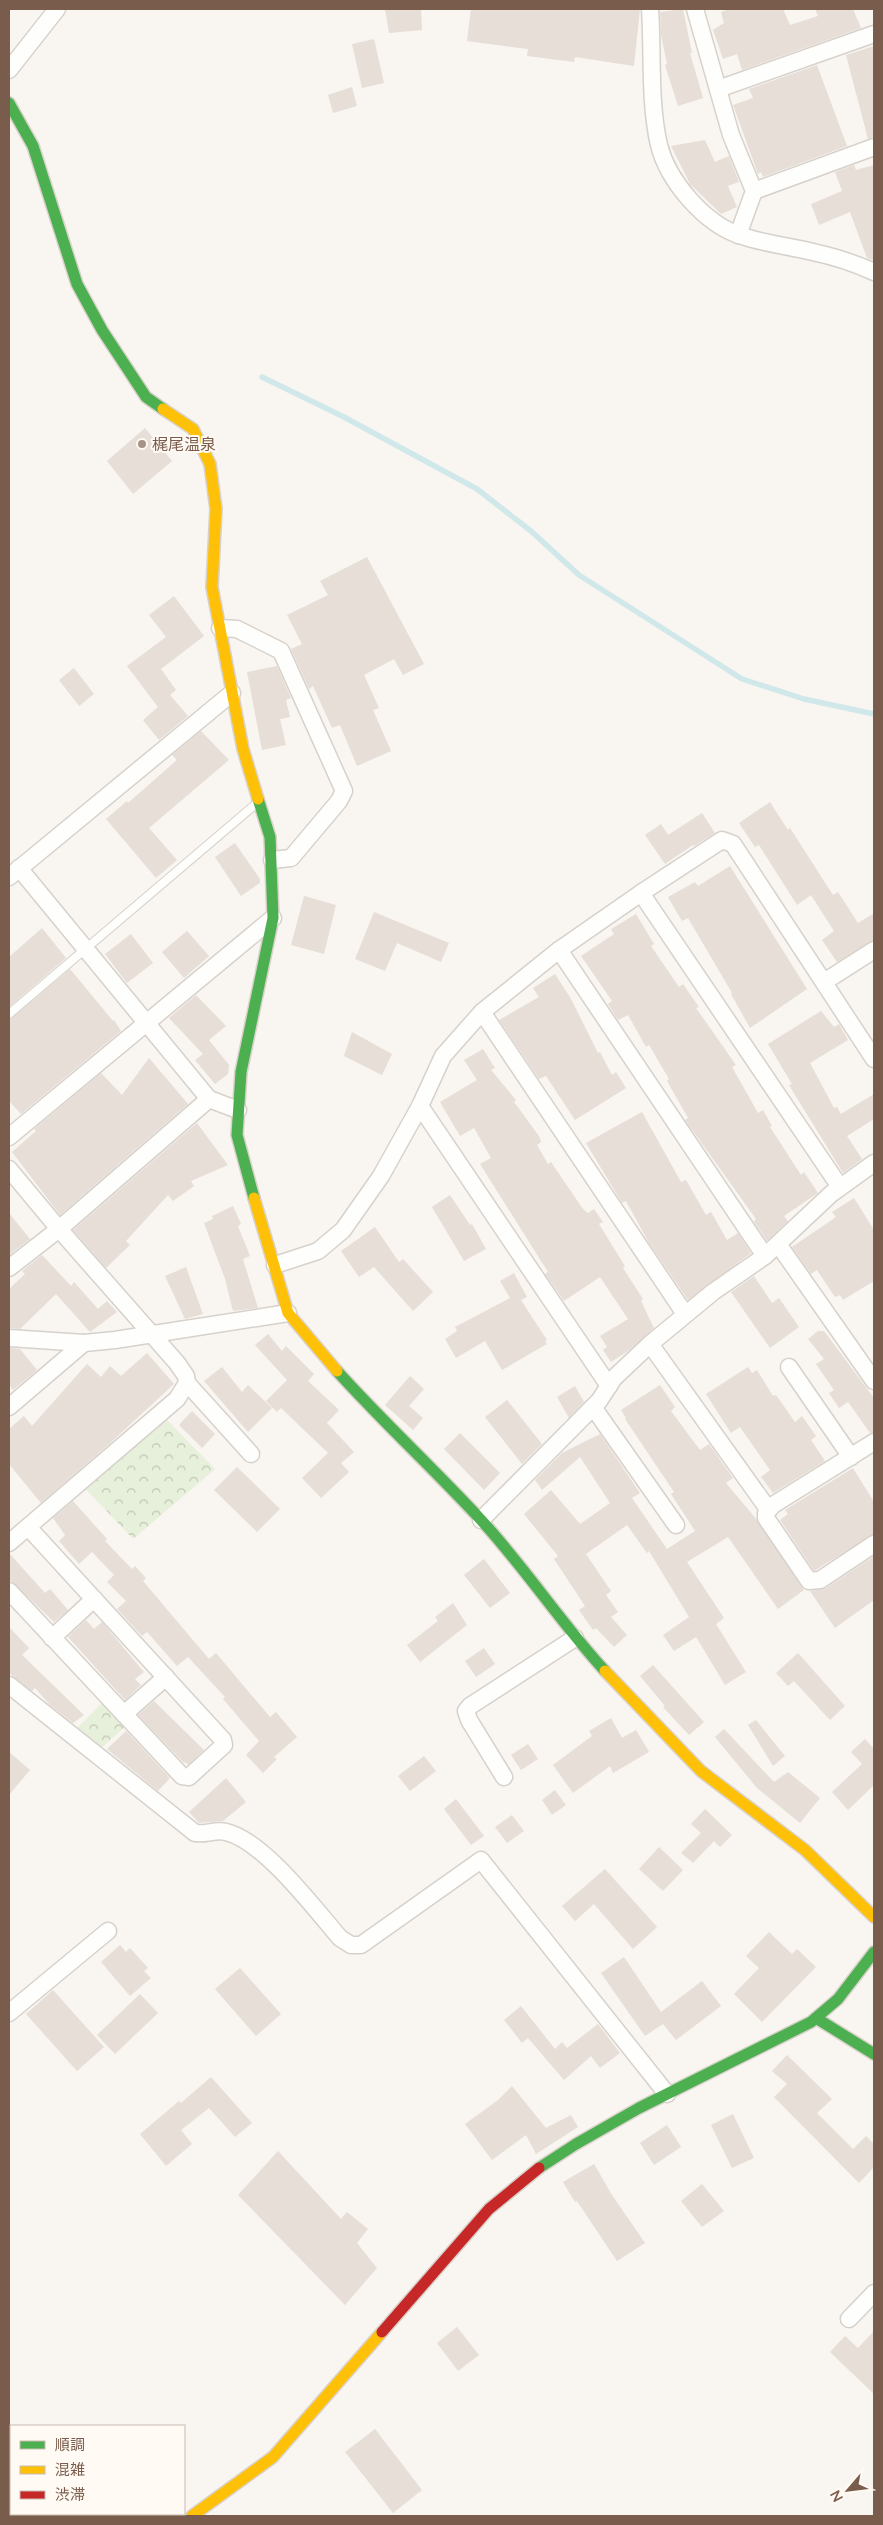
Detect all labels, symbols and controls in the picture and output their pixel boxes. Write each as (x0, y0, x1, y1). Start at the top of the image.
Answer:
place label: 梶尾温泉 (152, 434, 216, 453)
marker: 梶尾温泉 (136, 438, 148, 450)
legend (10, 2425, 185, 2515)
text: 順調 (55, 2435, 85, 2453)
text: 混雑 (55, 2460, 85, 2478)
north arrow (823, 2465, 873, 2515)
text: 渋滞 (55, 2485, 85, 2503)
text: N (826, 2488, 846, 2505)

